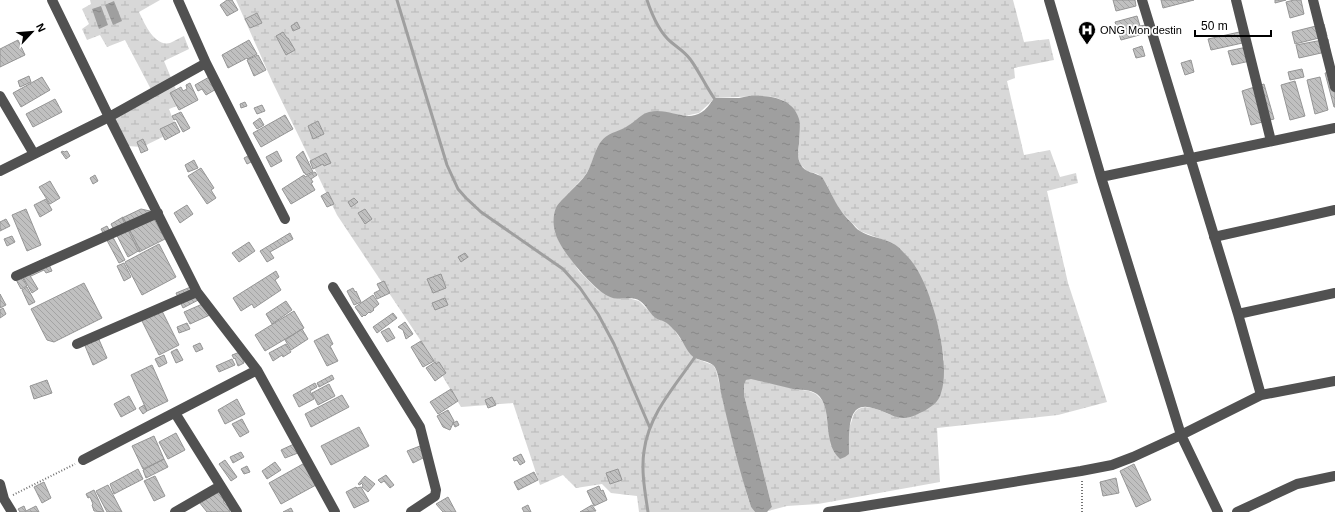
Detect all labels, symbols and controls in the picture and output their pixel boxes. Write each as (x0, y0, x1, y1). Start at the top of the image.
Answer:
north arrow (12, 12, 52, 52)
scale bar (1195, 12, 1271, 38)
text: 50 m (1201, 19, 1228, 33)
hospital icon: ONG Mon destin (1077, 20, 1097, 45)
text: N (34, 21, 48, 34)
place label: ONG Mon destin (1100, 24, 1182, 36)

